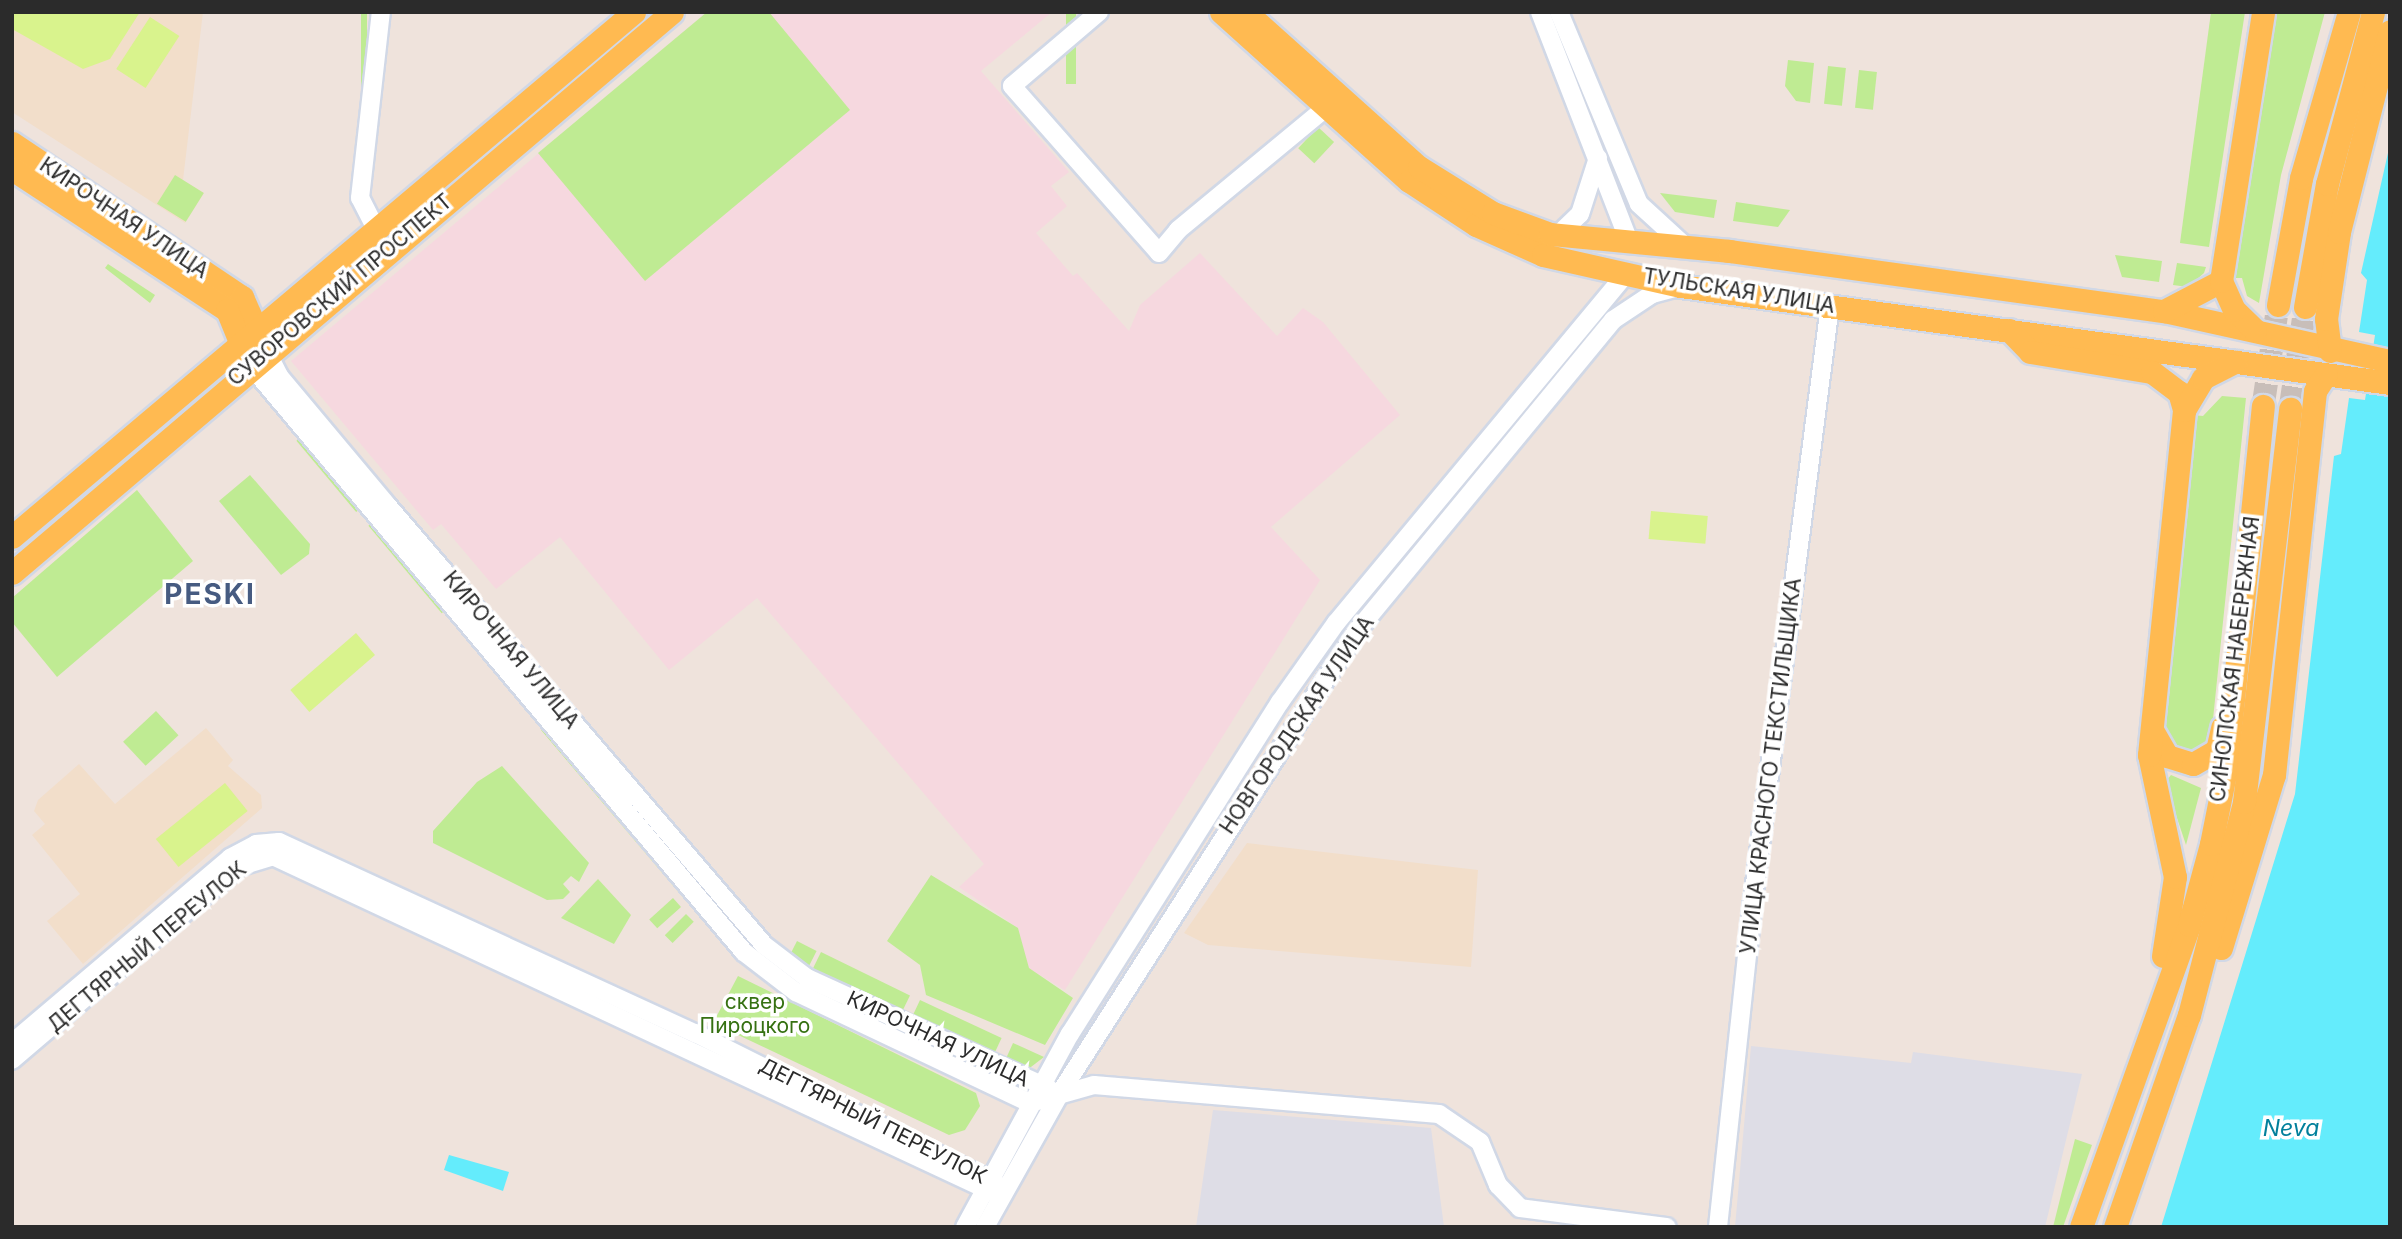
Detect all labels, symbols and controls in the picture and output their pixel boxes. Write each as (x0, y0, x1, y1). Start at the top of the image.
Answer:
street label: КИРОЧНАЯ УЛИЦА (35, 152, 213, 284)
street label: СУВОРОВСКИЙ ПРОСПЕКТ (223, 189, 457, 391)
street label: ТУЛЬСКАЯ УЛИЦА (1641, 263, 1837, 319)
street label: СИНОПСКАЯ НАБЕРЕЖНАЯ (2205, 515, 2265, 803)
street label: КИРОЧНАЯ УЛИЦА (438, 566, 584, 734)
street label: УЛИЦА КРАСНОГО ТЕКСТИЛЬЩИКА (1735, 576, 1807, 956)
district label: PESKI (165, 577, 255, 611)
street label: НОВГОРОДСКАЯ УЛИЦА (1215, 611, 1379, 839)
street label: ДЕГТЯРНЫЙ ПЕРЕУЛОК (43, 856, 251, 1038)
street label: КИРОЧНАЯ УЛИЦА (843, 986, 1033, 1092)
park label: сквер Пироцкого (700, 989, 810, 1039)
street label: ДЕГТЯРНЫЙ ПЕРЕУЛОК (755, 1053, 991, 1189)
water label: Neva (2263, 1114, 2319, 1142)

